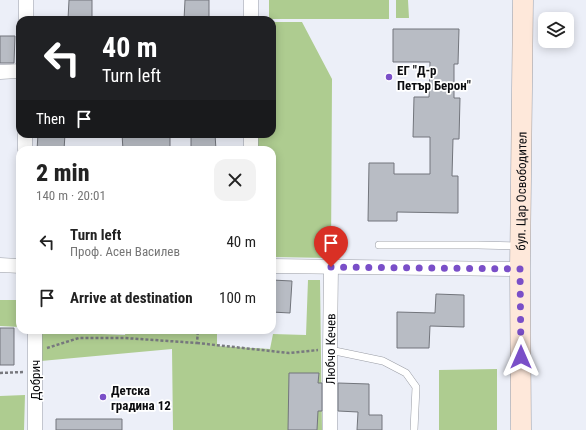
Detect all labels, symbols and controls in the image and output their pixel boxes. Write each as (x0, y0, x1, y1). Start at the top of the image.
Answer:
map controls (538, 12, 574, 48)
button: layers (538, 12, 574, 48)
text: 40 m (102, 31, 158, 64)
icon: left (36, 32, 88, 84)
place label: ЕГ "Д-р Петър Берон" (397, 63, 471, 93)
text: Turn left (102, 65, 161, 86)
marker: ЕГ "Д-р Петър Берон" (384, 72, 394, 82)
icon: arrive (73, 108, 95, 130)
text: Then (36, 110, 65, 128)
street label: бул. Цар Освободител (513, 131, 530, 251)
text: 2 min (36, 159, 90, 187)
button: close (214, 159, 256, 201)
text: 140 m · 20:01 (36, 188, 106, 203)
text: Turn left (70, 226, 121, 244)
pin (314, 226, 348, 267)
icon: left (36, 231, 58, 253)
icon: arrive (320, 232, 342, 254)
text: 40 m (226, 233, 256, 251)
text: Проф. Асен Василев (70, 244, 180, 259)
icon: arrive (36, 287, 58, 309)
text: Arrive at destination (70, 289, 193, 307)
text: 100 m (219, 289, 256, 307)
street label: Любчо Кечев (323, 313, 338, 385)
position arrow (500, 336, 542, 378)
street label: Добрич (28, 360, 43, 400)
place label: Детска градина 12 (111, 383, 171, 413)
marker: Детска градина 12 (98, 392, 108, 402)

